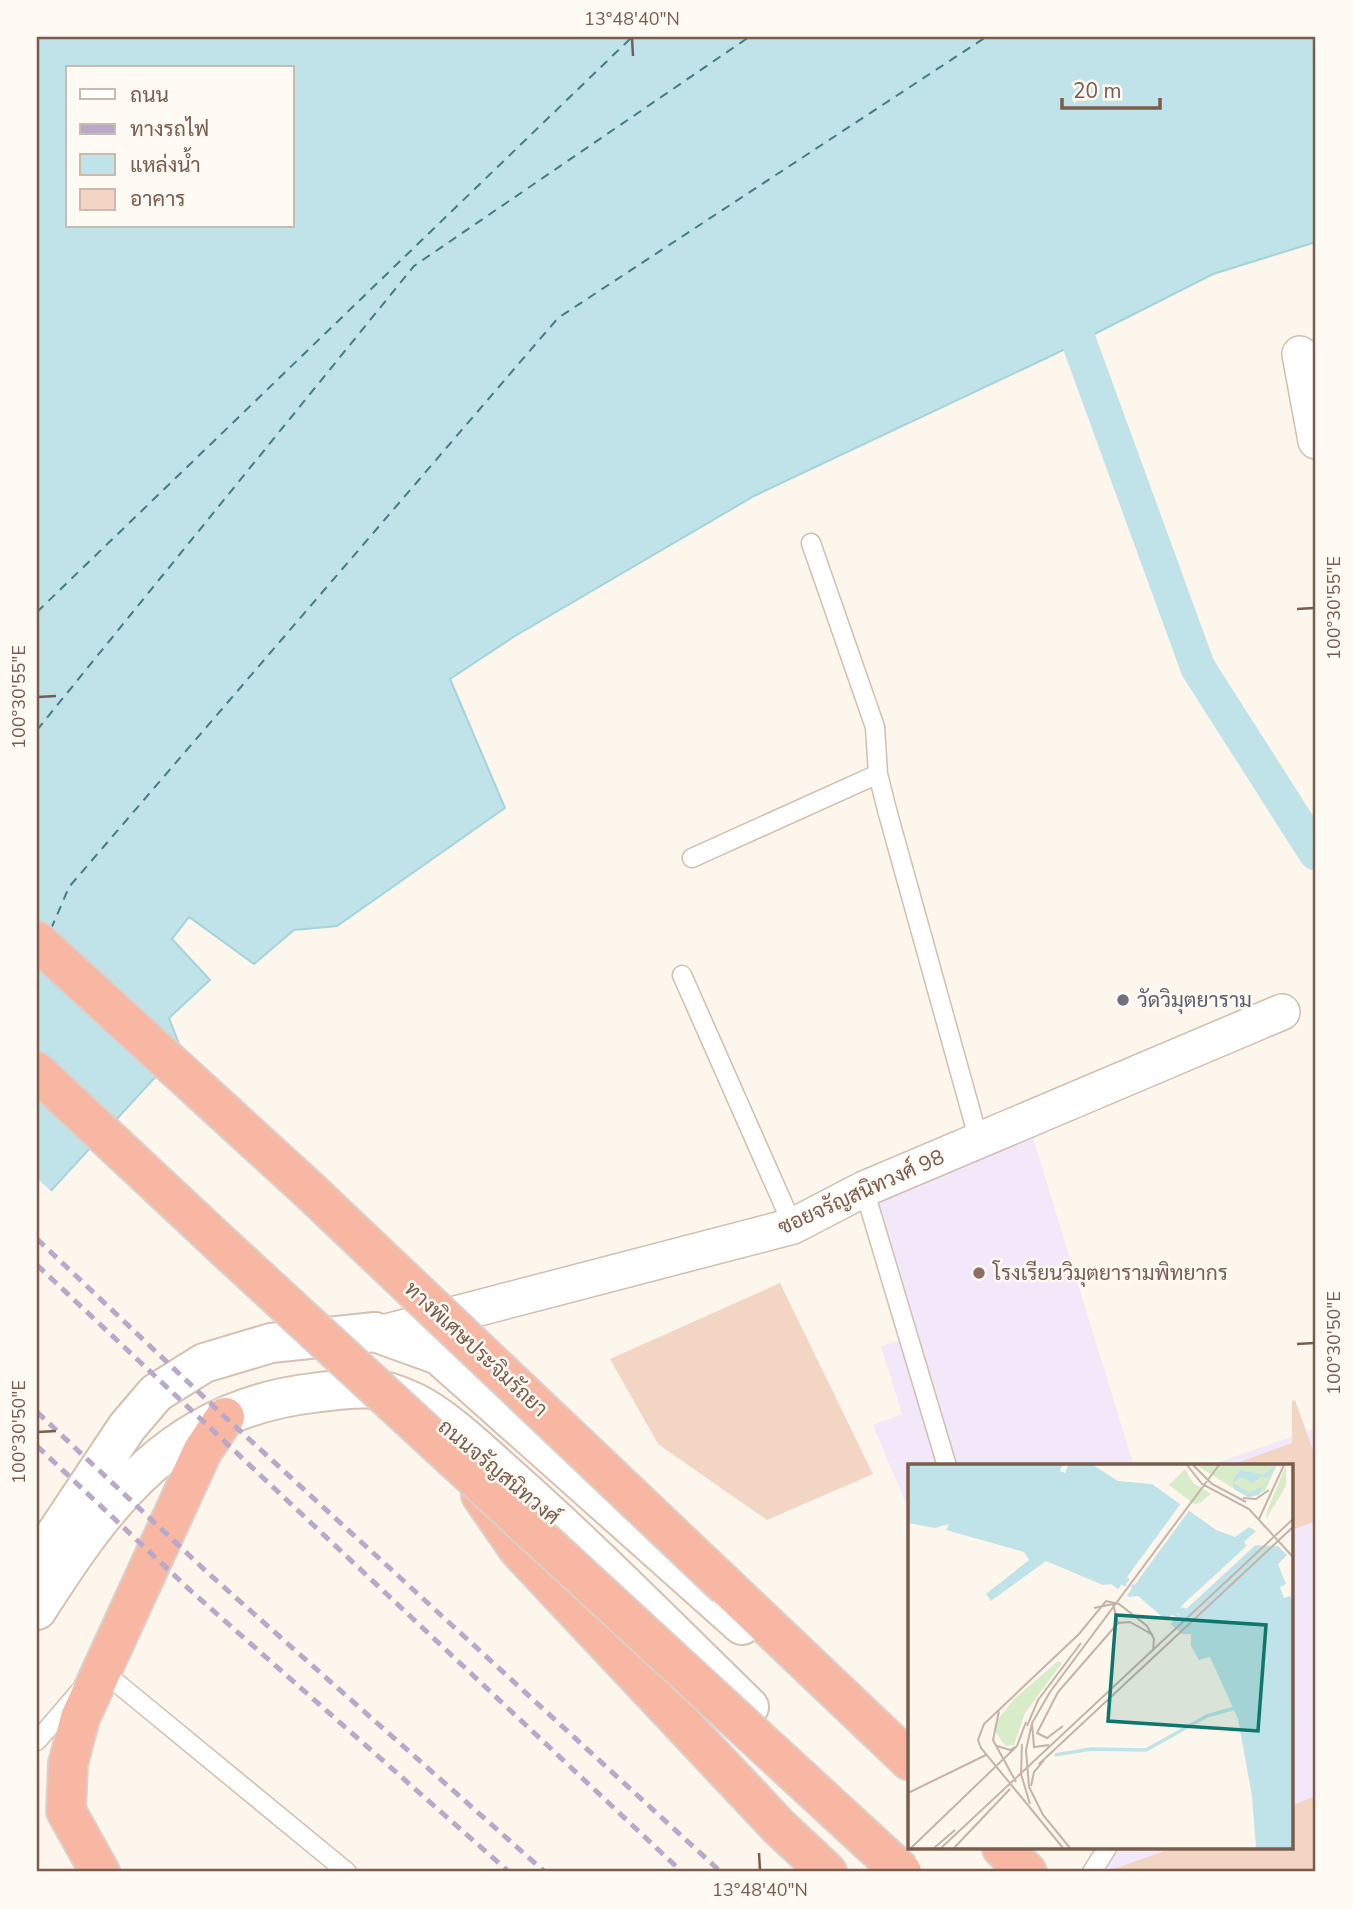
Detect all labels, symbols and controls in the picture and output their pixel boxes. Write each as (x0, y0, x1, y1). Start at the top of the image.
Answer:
text: 13°48'40"N (584, 7, 680, 31)
legend (66, 66, 294, 228)
scale bar (1062, 66, 1160, 110)
text: 20 m (1073, 77, 1122, 105)
text: ถนน (130, 81, 169, 109)
text: ทางรถไฟ (130, 115, 209, 143)
text: แหล่งน้ำ (130, 147, 201, 179)
text: อาคาร (130, 185, 186, 213)
text: 100°30'55"E (1322, 556, 1346, 660)
text: 100°30'55"E (7, 645, 31, 749)
place label: วัดวิมุตยาราม (1137, 986, 1252, 1014)
marker: วัดวิมุตยาราม (1115, 992, 1131, 1008)
street label: ซอยจรัญสนิทวงศ์ 98 (773, 1143, 949, 1241)
place label: โรงเรียนวิมุตยารามพิทยากร (992, 1259, 1228, 1287)
marker: โรงเรียนวิมุตยารามพิทยากร (971, 1265, 987, 1281)
street label: ทางพิเศษประจิมรัถยา (398, 1275, 554, 1423)
text: 100°30'50"E (1322, 1291, 1346, 1395)
text: 100°30'50"E (7, 1380, 31, 1484)
street label: ถนนจรัญสนิทวงศ์ (432, 1413, 566, 1531)
inset map (908, 1464, 1294, 1850)
text: 13°48'40"N (712, 1878, 808, 1902)

